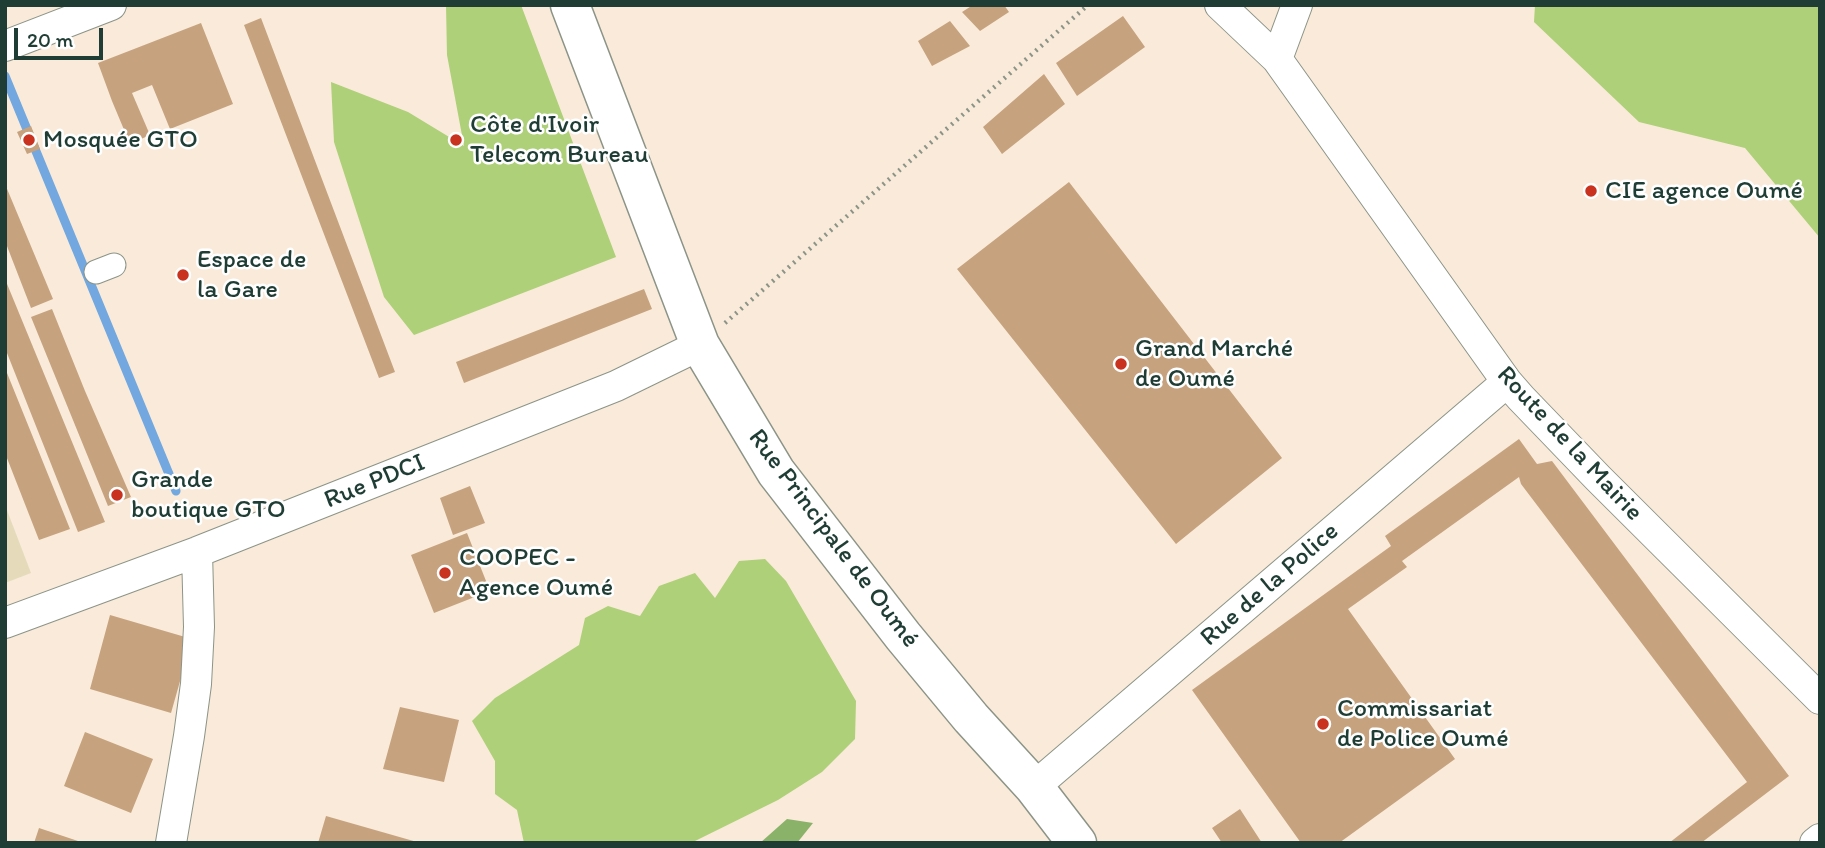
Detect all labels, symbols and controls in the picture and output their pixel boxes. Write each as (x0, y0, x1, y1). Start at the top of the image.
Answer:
scale bar (18, 14, 107, 58)
text: 20 m (27, 27, 73, 52)
place label: Côte d'Ivoir Telecom Bureau (470, 109, 649, 170)
place label: Mosquée GTO (43, 124, 198, 156)
marker: Mosquée GTO (21, 132, 37, 148)
marker: Côte d'Ivoir Telecom Bureau (448, 132, 464, 148)
place label: CIE agence Oumé (1605, 175, 1803, 207)
marker: CIE agence Oumé (1583, 183, 1599, 199)
place label: Espace de la Gare (197, 244, 306, 306)
marker: Espace de la Gare (175, 267, 191, 283)
place label: Grand Marché de Oumé (1135, 333, 1293, 394)
marker: Grand Marché de Oumé (1113, 356, 1129, 372)
street label: Route de la Mairie (1489, 360, 1649, 528)
street label: Rue Principale de Oumé (741, 424, 925, 654)
street label: Rue PDCI (320, 448, 430, 516)
place label: Grande boutique GTO (131, 464, 286, 526)
marker: Grande boutique GTO (109, 487, 125, 503)
street label: Rue de la Police (1194, 516, 1346, 654)
place label: COOPEC - Agence Oumé (459, 542, 613, 604)
marker: COOPEC - Agence Oumé (437, 565, 453, 581)
place label: Commissariat de Police Oumé (1337, 693, 1509, 754)
marker: Commissariat de Police Oumé (1315, 716, 1331, 732)

